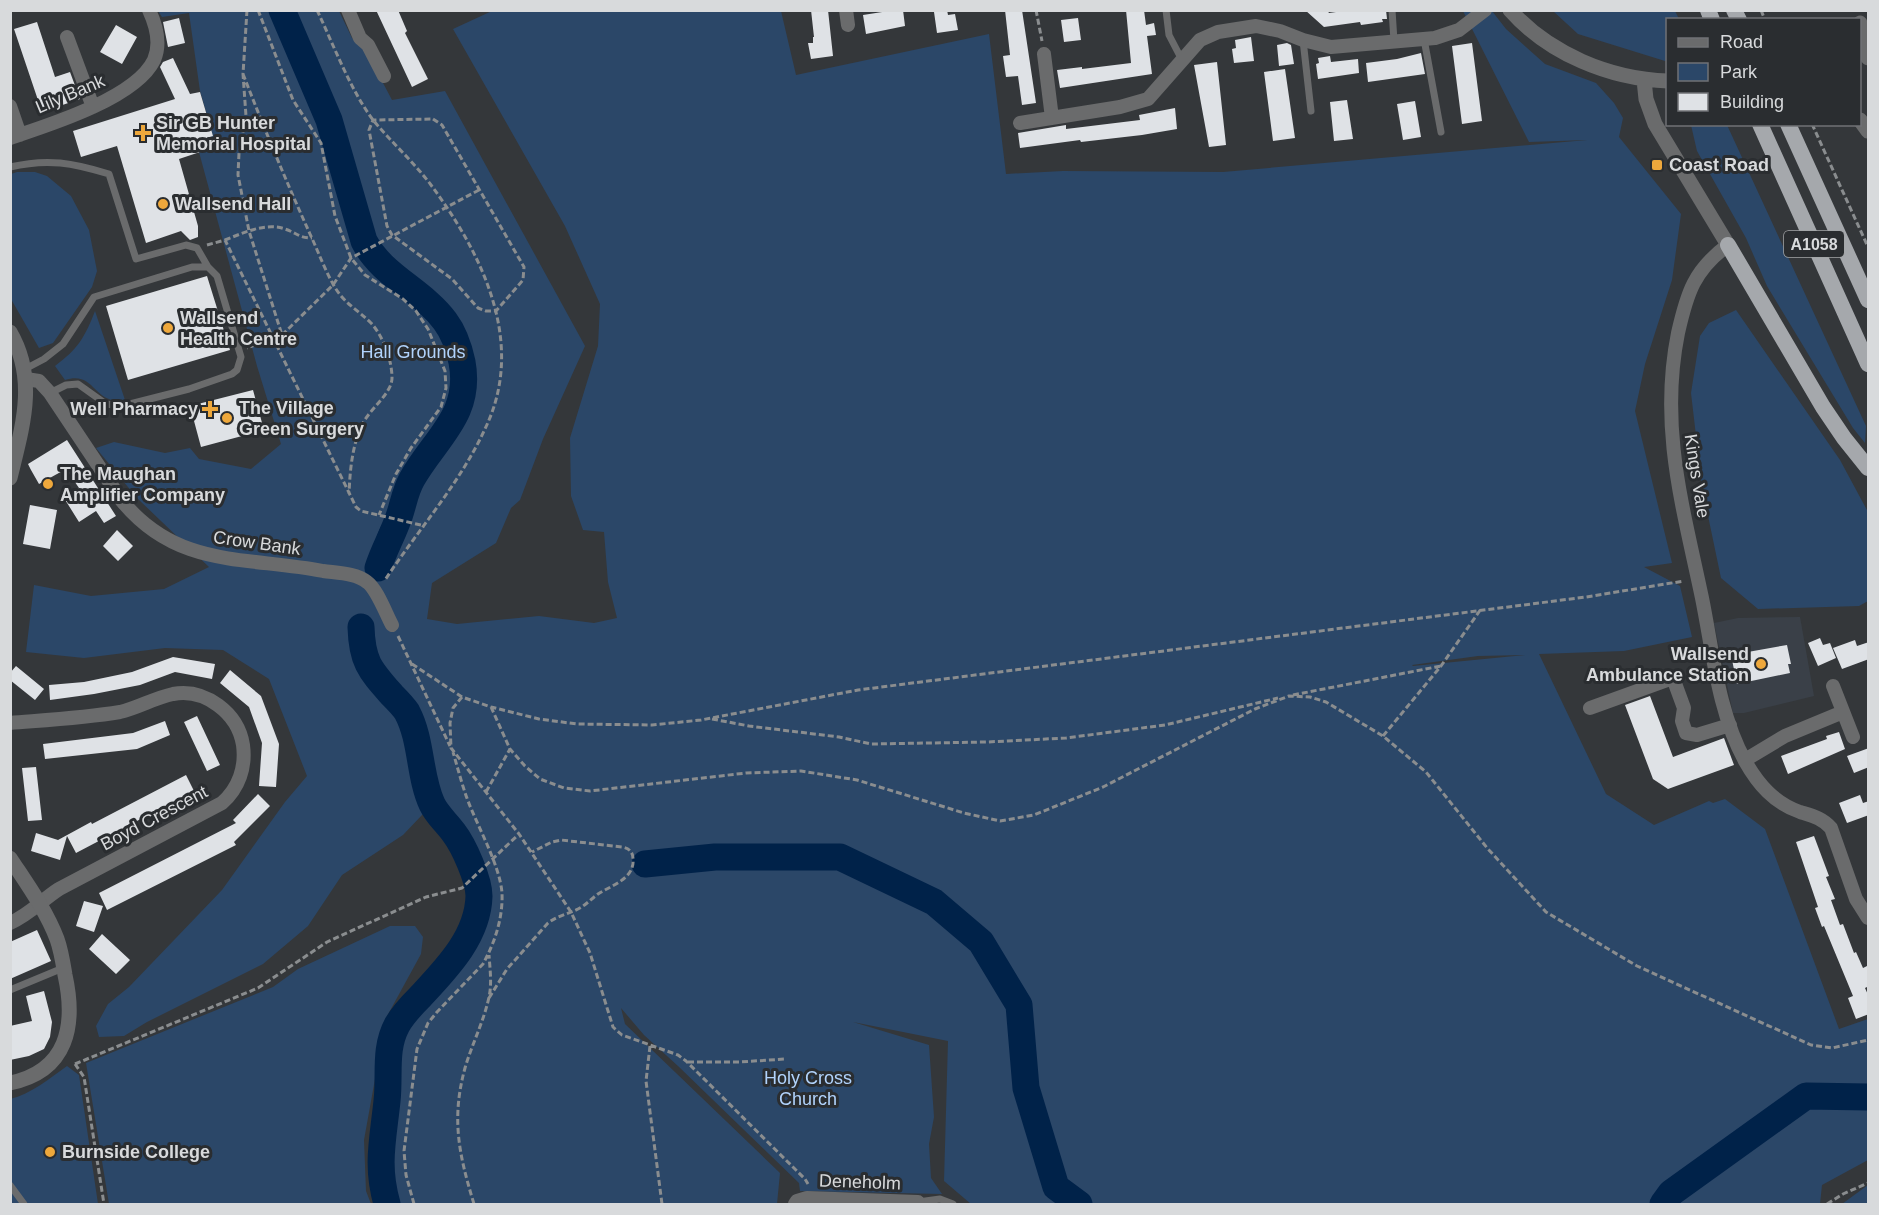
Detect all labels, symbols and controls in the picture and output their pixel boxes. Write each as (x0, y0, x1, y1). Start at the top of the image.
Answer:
legend (1666, 18, 1861, 126)
text: Road (1720, 32, 1763, 52)
text: Park (1720, 62, 1758, 82)
street label: Lily Bank (32, 70, 108, 117)
text: Building (1720, 92, 1784, 112)
place label: Sir GB Hunter Memorial Hospital (156, 113, 311, 154)
marker: Sir GB Hunter Memorial Hospital (134, 124, 152, 142)
place label: Coast Road (1669, 155, 1769, 175)
marker: Coast Road (1650, 158, 1664, 172)
place label: Wallsend Hall (175, 194, 291, 214)
marker: Wallsend Hall (156, 197, 170, 211)
road number: A1058 (1784, 231, 1844, 257)
place label: Wallsend Health Centre (180, 308, 297, 349)
marker: Wallsend Health Centre (161, 321, 175, 335)
park label: Hall Grounds (360, 342, 466, 362)
place label: The Village Green Surgery (239, 398, 364, 439)
place label: Well Pharmacy (70, 399, 198, 419)
marker: Well Pharmacy (203, 402, 217, 416)
marker: The Village Green Surgery (220, 411, 234, 425)
street label: Kings Vale (1680, 433, 1714, 519)
place label: The Maughan Amplifier Company (60, 464, 225, 505)
marker: The Maughan Amplifier Company (41, 477, 55, 491)
street label: Crow Bank (212, 527, 303, 559)
place label: Wallsend Ambulance Station (1586, 644, 1749, 685)
marker: Wallsend Ambulance Station (1754, 657, 1768, 671)
street label: Boyd Crescent (97, 781, 211, 855)
park label: Holy Cross Church (764, 1068, 852, 1109)
place label: Burnside College (62, 1142, 210, 1162)
marker: Burnside College (43, 1145, 57, 1159)
street label: Deneholm (819, 1171, 901, 1193)

